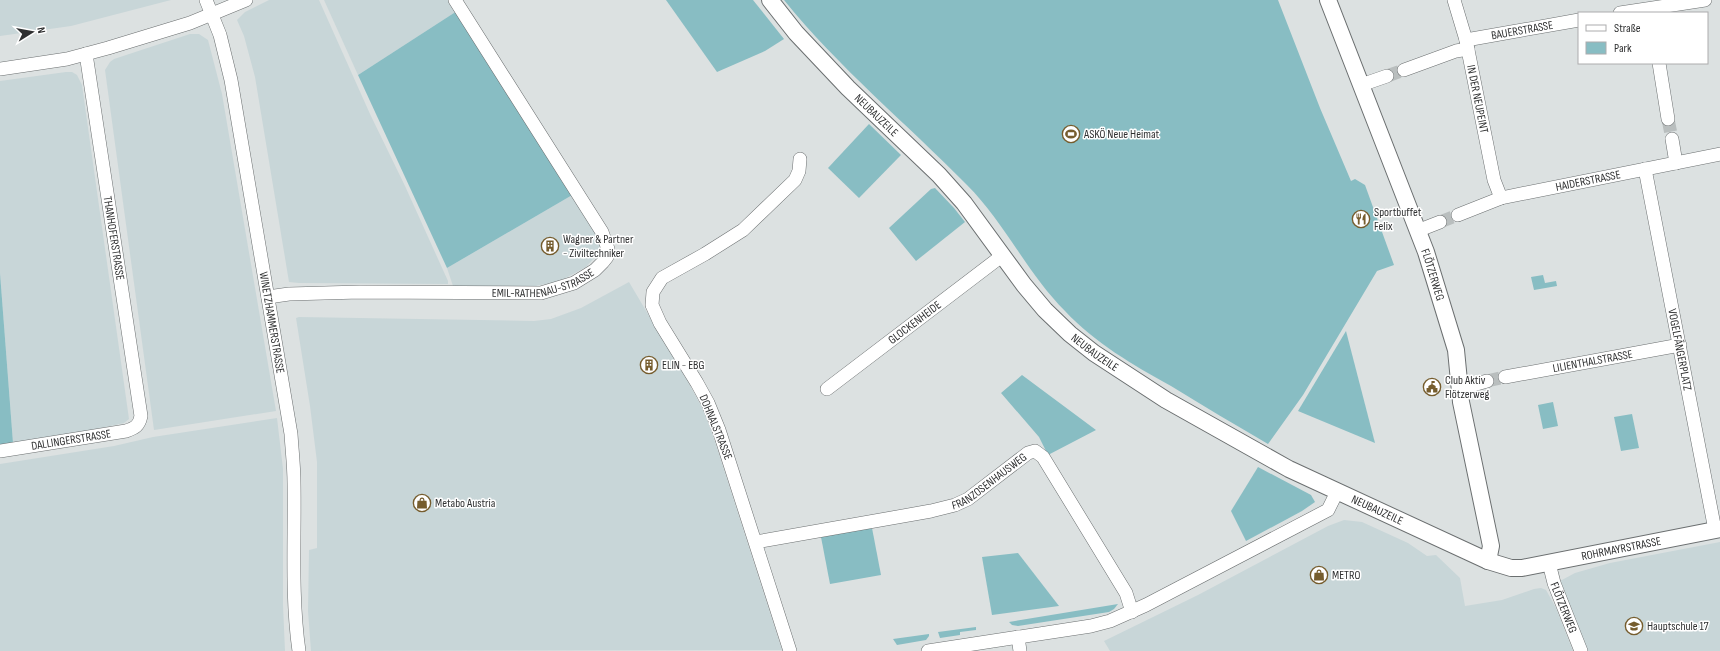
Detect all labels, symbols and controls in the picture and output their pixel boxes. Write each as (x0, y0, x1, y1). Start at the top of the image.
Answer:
north arrow (12, 12, 52, 52)
legend (1578, 12, 1708, 64)
street label: BAUERSTRASSE (1490, 18, 1554, 43)
text: Straße (1614, 21, 1641, 36)
text: N (34, 26, 48, 34)
text: Park (1614, 41, 1632, 56)
street label: IN DER NEUPEINT (1463, 64, 1491, 135)
street label: NEUBAUZEILE (851, 91, 901, 140)
sports icon: ASKÖ Neue Heimat (1061, 124, 1081, 144)
place label: ASKÖ Neue Heimat (1083, 127, 1160, 142)
street label: HAIDERSTRASSE (1554, 167, 1622, 195)
street label: THANHOFERSTRASSE (99, 195, 128, 281)
place label: Sportbuffet Felix (1374, 205, 1422, 234)
restaurant icon: Sportbuffet Felix (1351, 209, 1371, 229)
place label: Wagner & Partner - Ziviltechniker (563, 232, 634, 261)
building icon: Wagner & Partner - Ziviltechniker (540, 236, 560, 256)
street label: FLÖTZERWEG (1417, 246, 1447, 303)
street label: EMIL-RATHENAU-STRASSE (492, 265, 597, 301)
street label: WINETZHAMMERSTRASSE (256, 271, 288, 375)
street label: GLOCKENHEIDE (885, 298, 944, 348)
street label: VOGELFÄNGERPLATZ (1664, 308, 1695, 392)
street label: NEUBAUZEILE (1068, 331, 1121, 375)
street label: LILIENTHALSTRASSE (1551, 347, 1634, 376)
building icon: ELIN - EBG (639, 355, 659, 375)
place label: ELIN - EBG (662, 358, 704, 373)
place label: Club Aktiv Flötzerweg (1445, 373, 1490, 402)
public building icon: Club Aktiv Flötzerweg (1422, 377, 1442, 397)
street label: DOHNALSTRASSE (696, 392, 735, 462)
street label: DALLINGERSTRASSE (30, 426, 112, 454)
street label: FRANZOSENHAUSWEG (950, 450, 1030, 514)
street label: NEUBAUZEILE (1349, 492, 1405, 529)
shop icon: Metabo Austria (412, 493, 432, 513)
place label: Metabo Austria (435, 496, 496, 511)
street label: ROHRMAYRSTRASSE (1580, 534, 1662, 564)
shop icon: METRO (1309, 565, 1329, 585)
place label: METRO (1332, 568, 1360, 583)
street label: FLÖTZERWEG (1546, 580, 1580, 635)
school or university icon: Hauptschule 17 (1624, 616, 1644, 636)
place label: Hauptschule 17 (1647, 619, 1709, 634)

